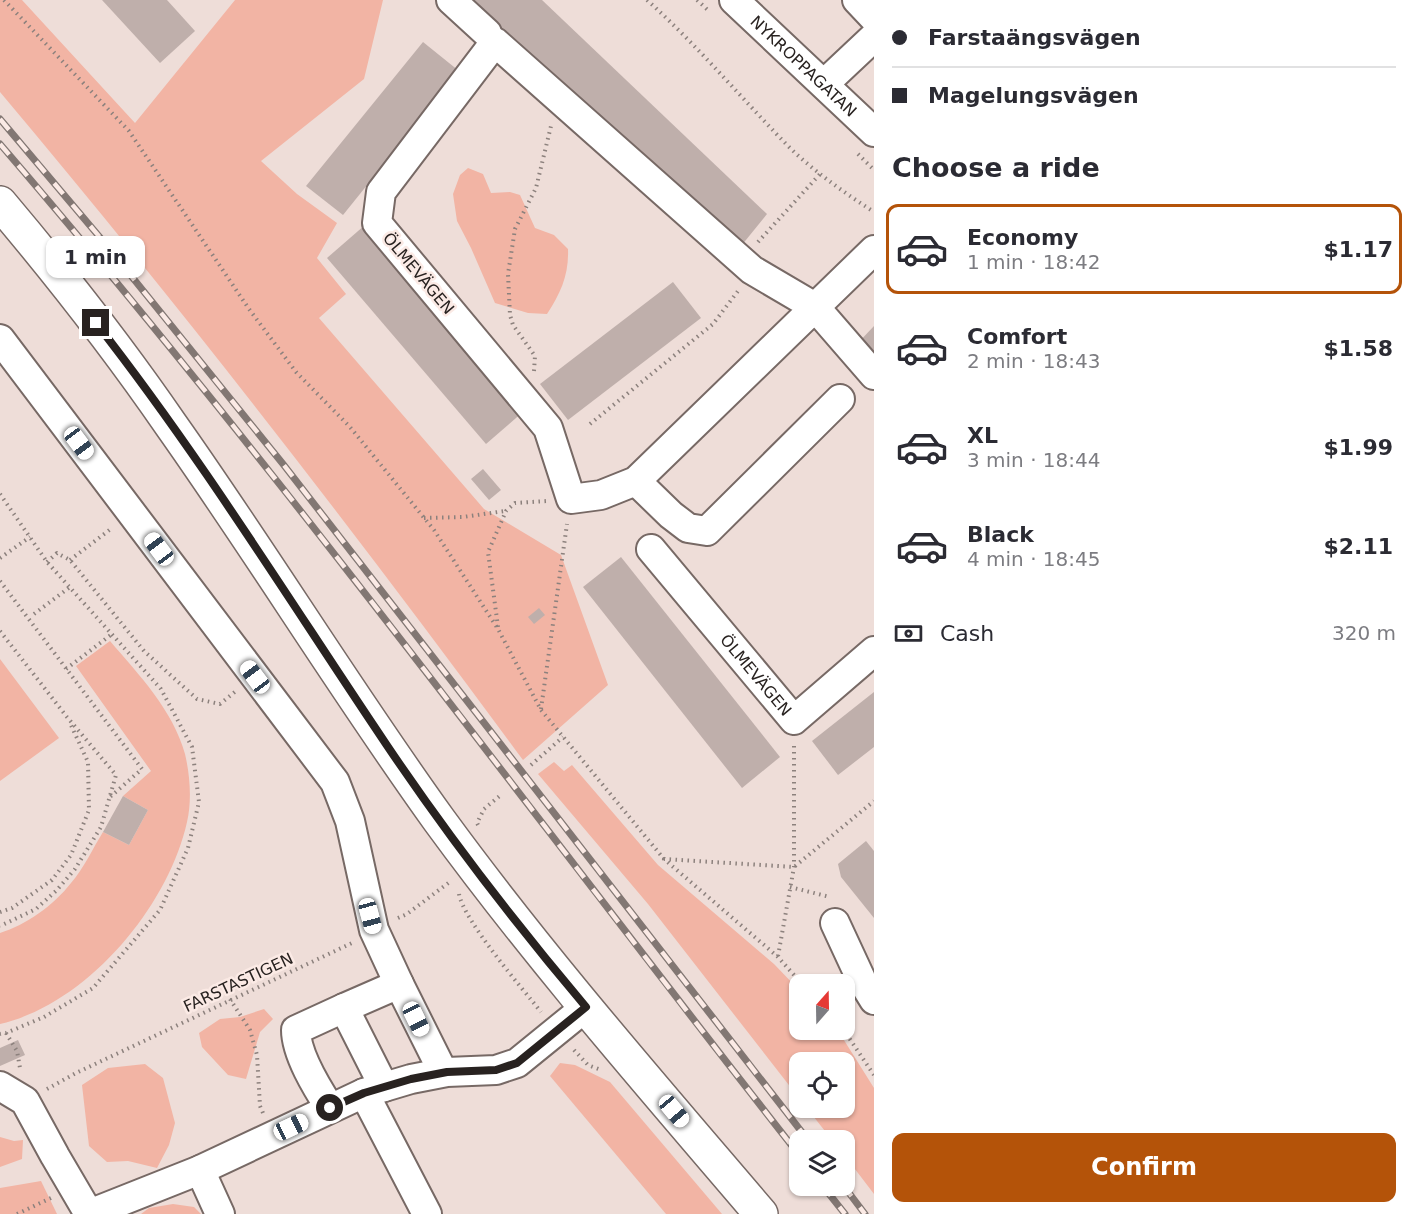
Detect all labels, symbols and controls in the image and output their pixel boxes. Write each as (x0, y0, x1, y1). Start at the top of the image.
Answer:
street label: NYKROPPAGATAN (747, 12, 860, 121)
text: Farstaängsvägen (928, 25, 1141, 50)
text: Magelungsvägen (928, 83, 1139, 108)
text: Choose a ride (892, 152, 1100, 183)
icon: car (895, 222, 949, 276)
text: Economy (967, 225, 1078, 250)
street label: ÖLMEVÄGEN (379, 229, 458, 318)
callout: 1 min (46, 236, 146, 278)
text: $1.17 (1323, 237, 1393, 262)
text: 1 min (64, 245, 127, 269)
text: 1 min · 18:42 (967, 250, 1101, 274)
route end (82, 309, 109, 336)
icon: car (895, 321, 949, 375)
text: Comfort (967, 324, 1067, 349)
text: $1.58 (1323, 336, 1393, 361)
text: 2 min · 18:43 (967, 349, 1101, 373)
icon: car (895, 420, 949, 474)
car (61, 423, 97, 463)
text: XL (967, 423, 998, 448)
text: $1.99 (1323, 435, 1393, 460)
text: 3 min · 18:44 (967, 448, 1101, 472)
icon: car (895, 519, 949, 573)
text: Black (967, 522, 1034, 547)
car (141, 529, 177, 569)
text: $2.11 (1323, 534, 1393, 559)
text: 4 min · 18:45 (967, 547, 1101, 571)
icon: cash (892, 617, 925, 650)
text: Cash (940, 621, 994, 646)
text: 320 m (1332, 621, 1396, 645)
street label: ÖLMEVÄGEN (716, 630, 795, 720)
car (237, 657, 273, 697)
car (357, 896, 383, 936)
street label: FARSTASTIGEN (180, 949, 296, 1016)
north arrow (789, 974, 855, 1040)
map controls (789, 974, 855, 1196)
car (400, 999, 432, 1039)
button: locate (789, 1052, 855, 1118)
car (656, 1091, 692, 1131)
route start (316, 1094, 343, 1121)
car (271, 1111, 311, 1143)
button: layers (789, 1130, 855, 1196)
button: Confirm (892, 1133, 1396, 1202)

